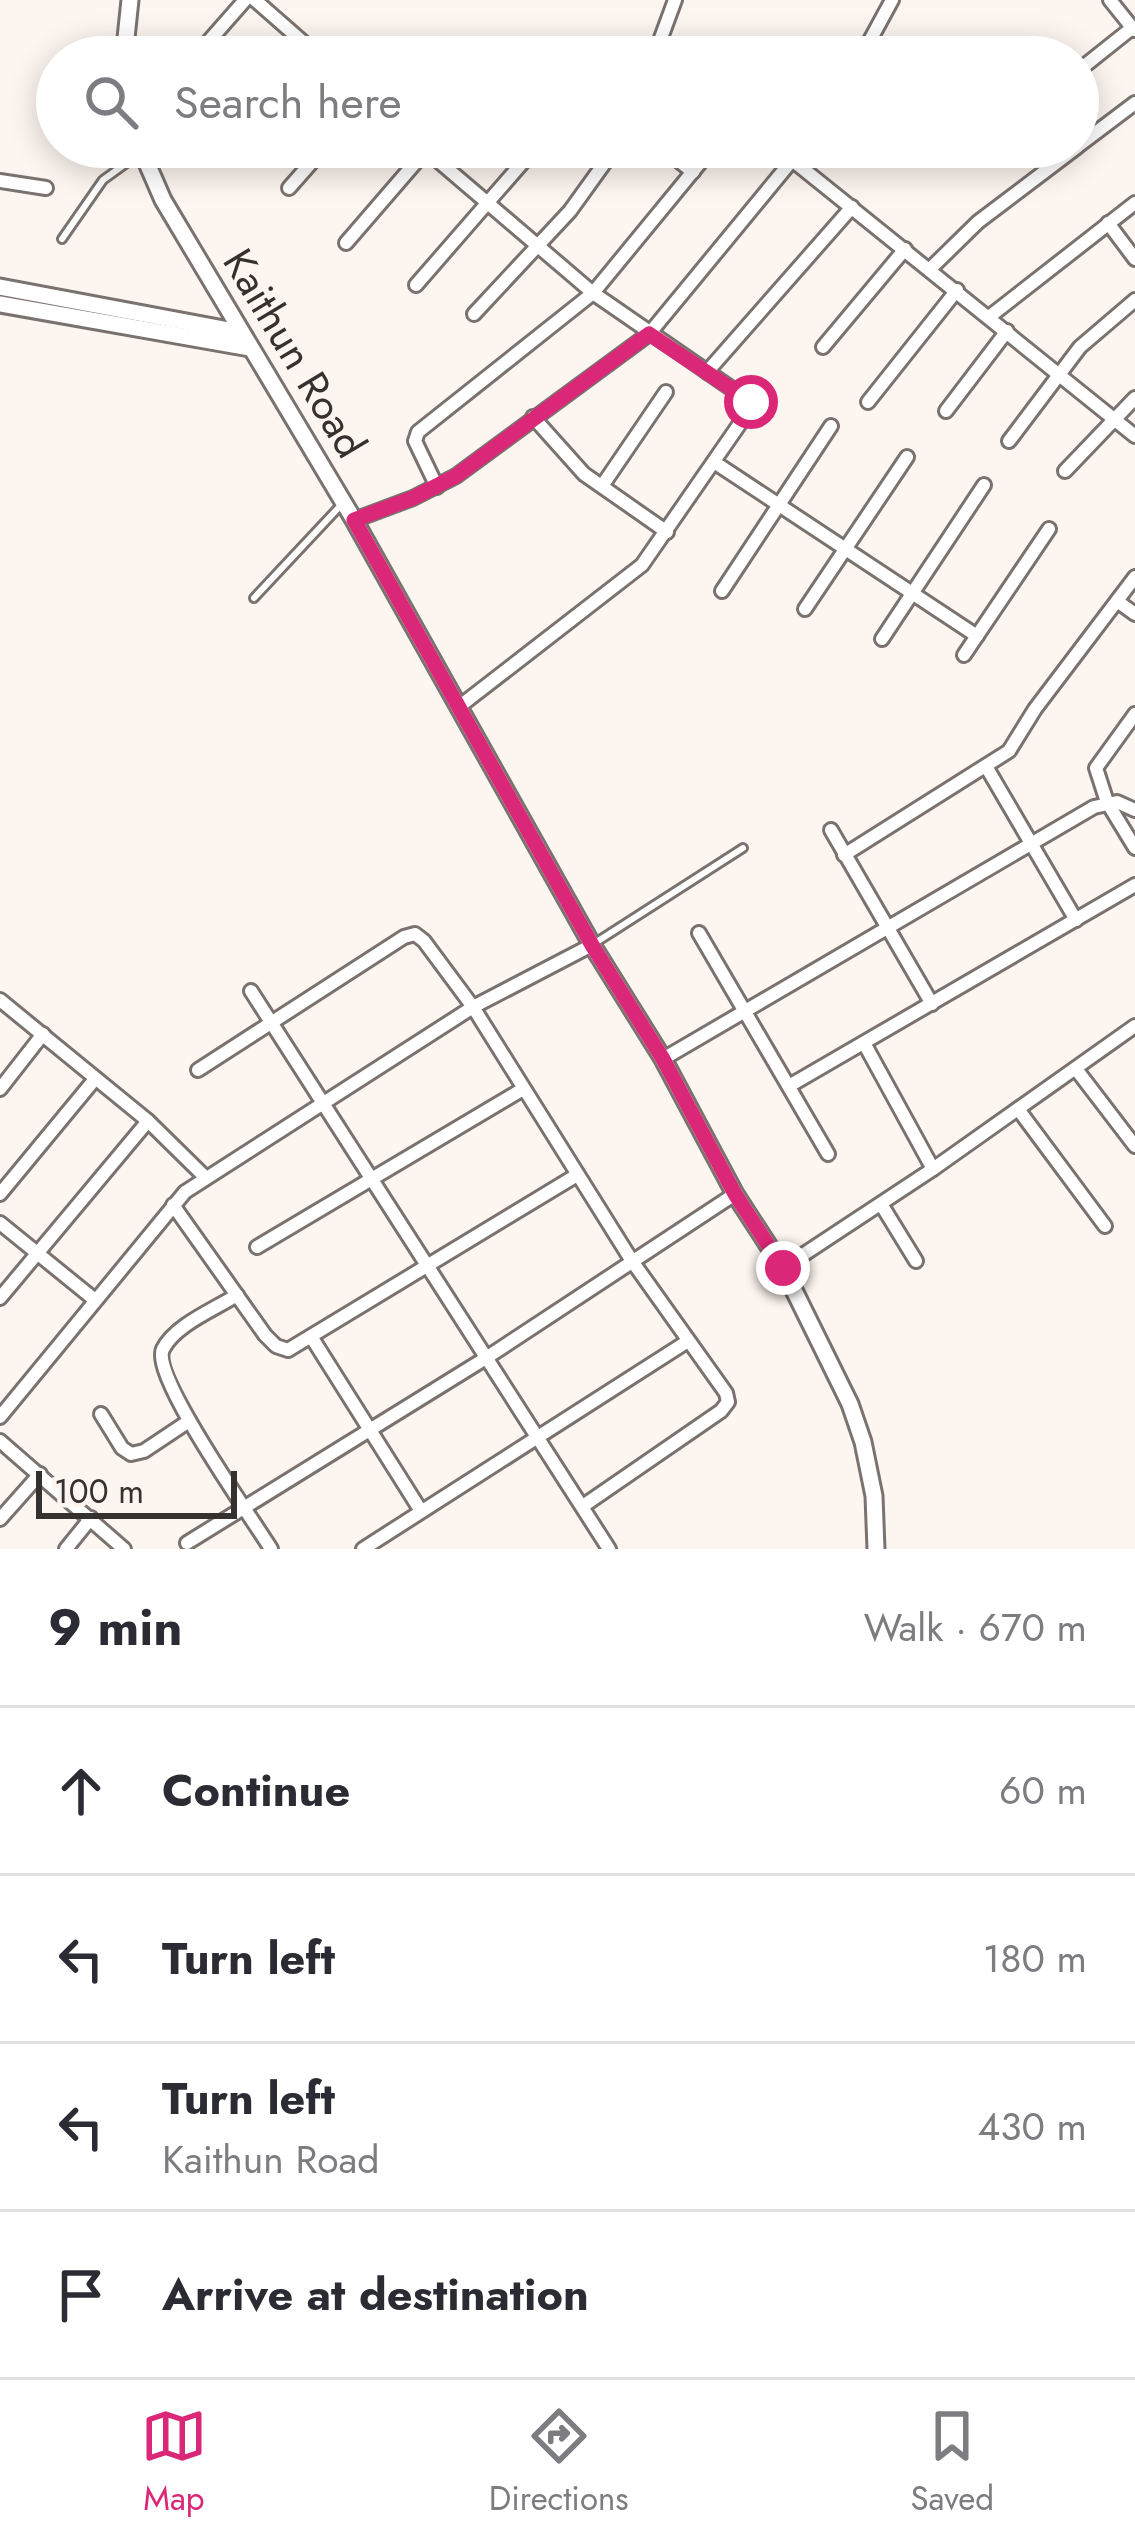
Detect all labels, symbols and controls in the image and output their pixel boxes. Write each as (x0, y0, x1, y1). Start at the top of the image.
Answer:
search box (36, 36, 1099, 168)
icon: search (78, 69, 144, 135)
text: Search here (174, 70, 402, 135)
street label: Kaithun Road (208, 237, 381, 469)
route start (724, 375, 778, 429)
route end (756, 1241, 810, 1295)
scale bar (36, 1465, 237, 1518)
text: 100 m (54, 1468, 144, 1515)
text: 9 min (48, 1590, 183, 1664)
text: Walk · 670 m (864, 1599, 1087, 1656)
icon: ahead (48, 1758, 114, 1824)
text: Continue (162, 1758, 350, 1823)
text: 60 m (999, 1762, 1087, 1819)
icon: left (48, 1926, 114, 1992)
text: Turn left (162, 1926, 335, 1991)
text: 180 m (983, 1930, 1087, 1987)
text: Turn left (162, 2066, 335, 2131)
icon: left (48, 2094, 114, 2160)
text: 430 m (977, 2098, 1087, 2155)
text: Kaithun Road (162, 2131, 380, 2188)
icon: arrive (48, 2262, 114, 2328)
text: Arrive at destination (162, 2262, 589, 2327)
tab: Map (141, 2403, 207, 2522)
tab: Directions (489, 2403, 629, 2522)
tab: Saved (910, 2403, 994, 2522)

